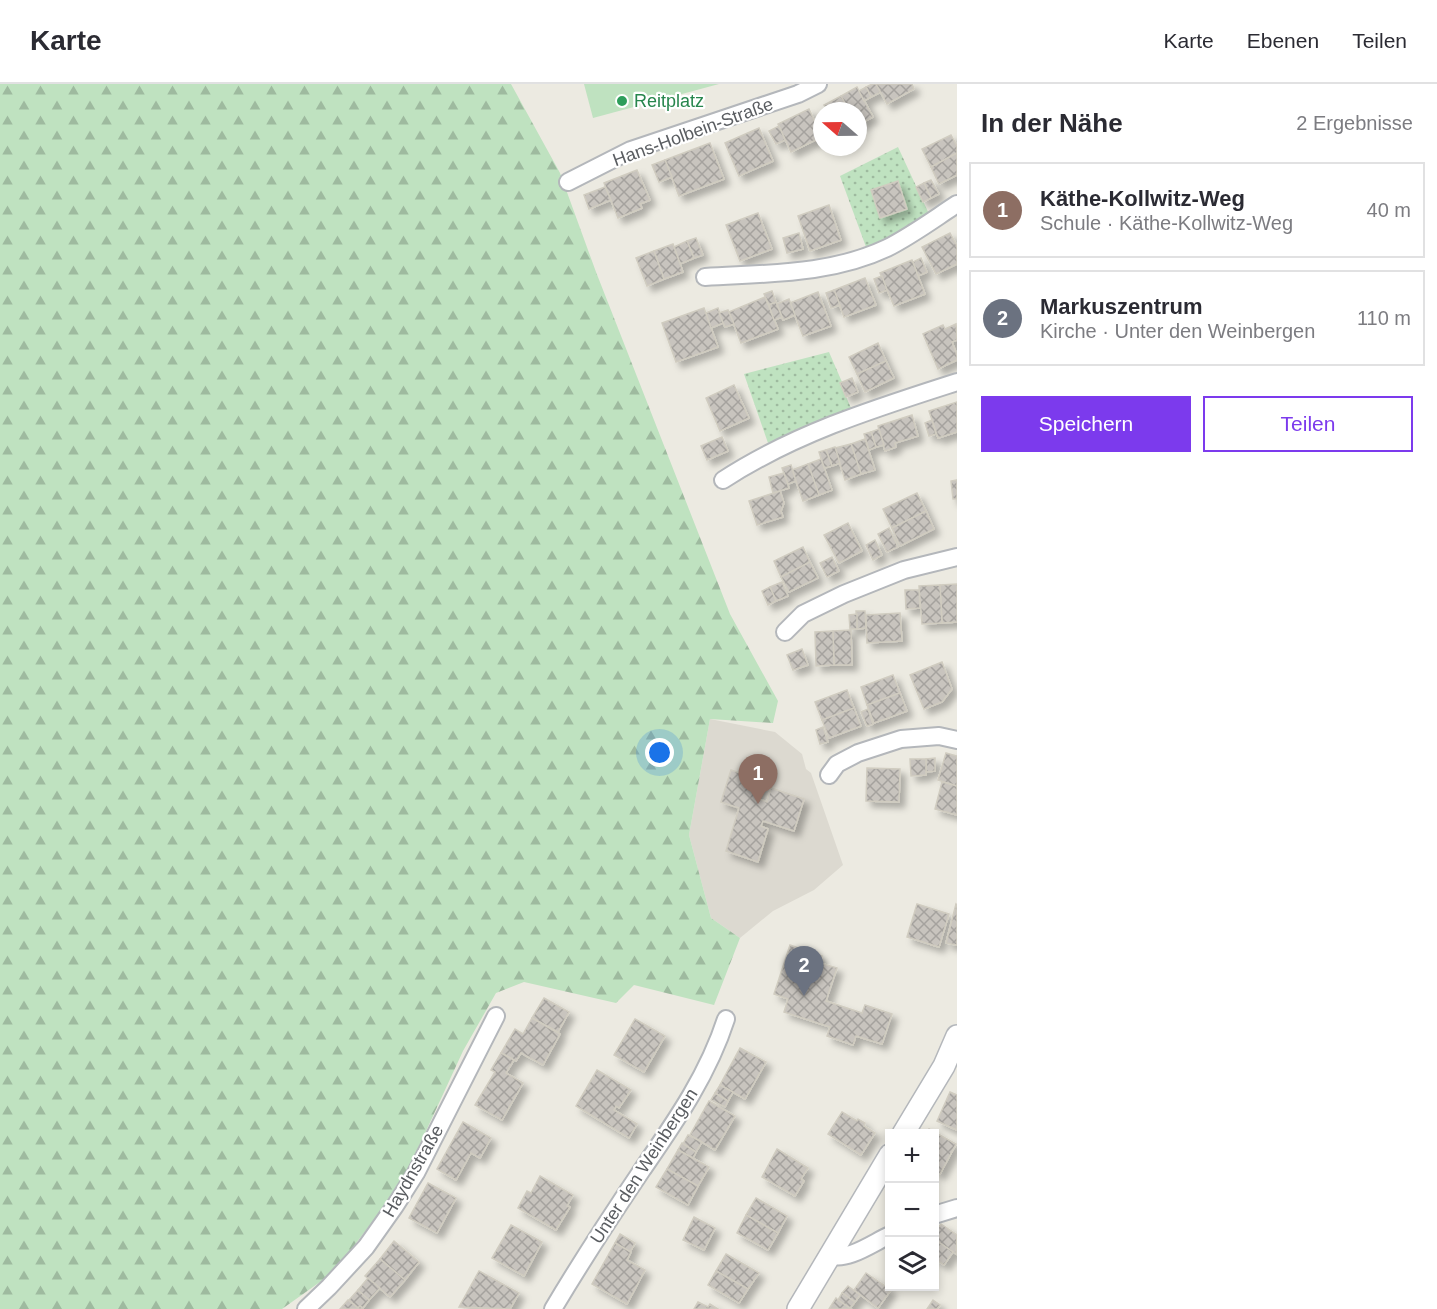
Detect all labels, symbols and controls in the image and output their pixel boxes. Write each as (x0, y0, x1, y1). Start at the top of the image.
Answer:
text: Karte (30, 25, 102, 56)
text: Karte (1164, 29, 1214, 52)
text: Ebenen (1247, 29, 1319, 52)
text: Teilen (1352, 29, 1407, 52)
place label: Reitplatz (634, 91, 704, 111)
street label: Hans-Holbein-Straße (610, 94, 776, 170)
marker: Reitplatz (615, 94, 629, 108)
north arrow (813, 102, 867, 156)
text: In der Nähe (981, 108, 1123, 138)
text: 2 Ergebnisse (1296, 112, 1413, 134)
text: Käthe-Kollwitz-Weg (1040, 186, 1245, 211)
text: 1 (997, 199, 1008, 221)
text: 40 m (1367, 199, 1411, 221)
text: Schule · Käthe-Kollwitz-Weg (1040, 212, 1293, 234)
text: Markuszentrum (1040, 294, 1203, 319)
text: 2 (997, 307, 1008, 329)
text: 110 m (1357, 307, 1411, 329)
text: Kirche · Unter den Weinbergen (1040, 320, 1315, 342)
button: Speichern (981, 396, 1191, 452)
button: Teilen (1203, 396, 1413, 452)
your location (645, 738, 674, 767)
pin: 1 (738, 754, 777, 804)
pin: 2 (784, 946, 824, 996)
street label: Unter den Weinbergen (586, 1085, 702, 1247)
street label: Haydnstraße (379, 1121, 447, 1221)
map controls (885, 1129, 939, 1291)
button: + (885, 1129, 939, 1183)
button: − (885, 1183, 939, 1237)
button: layers (885, 1237, 939, 1291)

